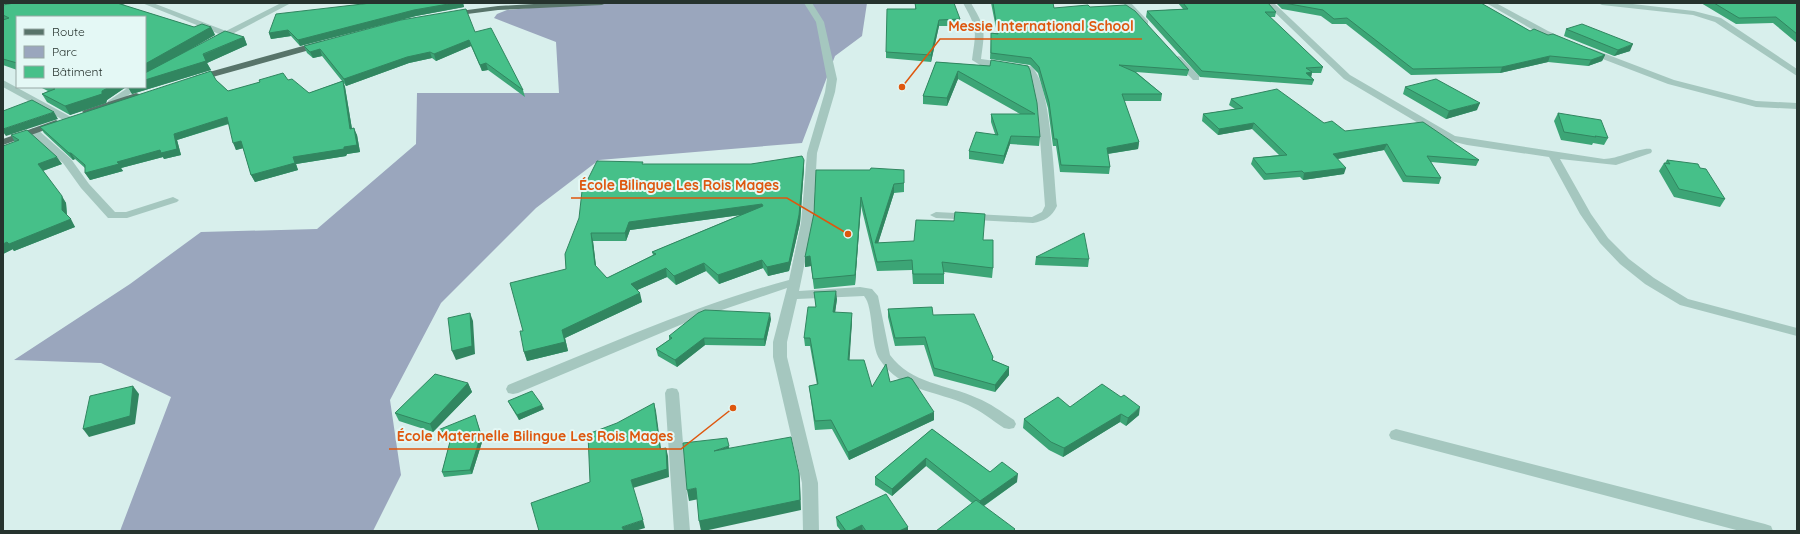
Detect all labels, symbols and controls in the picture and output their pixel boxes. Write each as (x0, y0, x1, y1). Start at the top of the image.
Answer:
callout: Messie International School (940, 13, 1142, 39)
legend (16, 16, 146, 88)
text: Messie International School (948, 17, 1134, 35)
text: Route (52, 24, 85, 39)
text: Parc (52, 44, 77, 59)
text: Bâtiment (52, 64, 102, 79)
callout: École Bilingue Les Rois Mages (571, 172, 787, 198)
text: École Bilingue Les Rois Mages (579, 176, 779, 194)
callout: École Maternelle Bilingue Les Rois Mages (389, 423, 681, 449)
text: École Maternelle Bilingue Les Rois Mages (397, 427, 673, 445)

